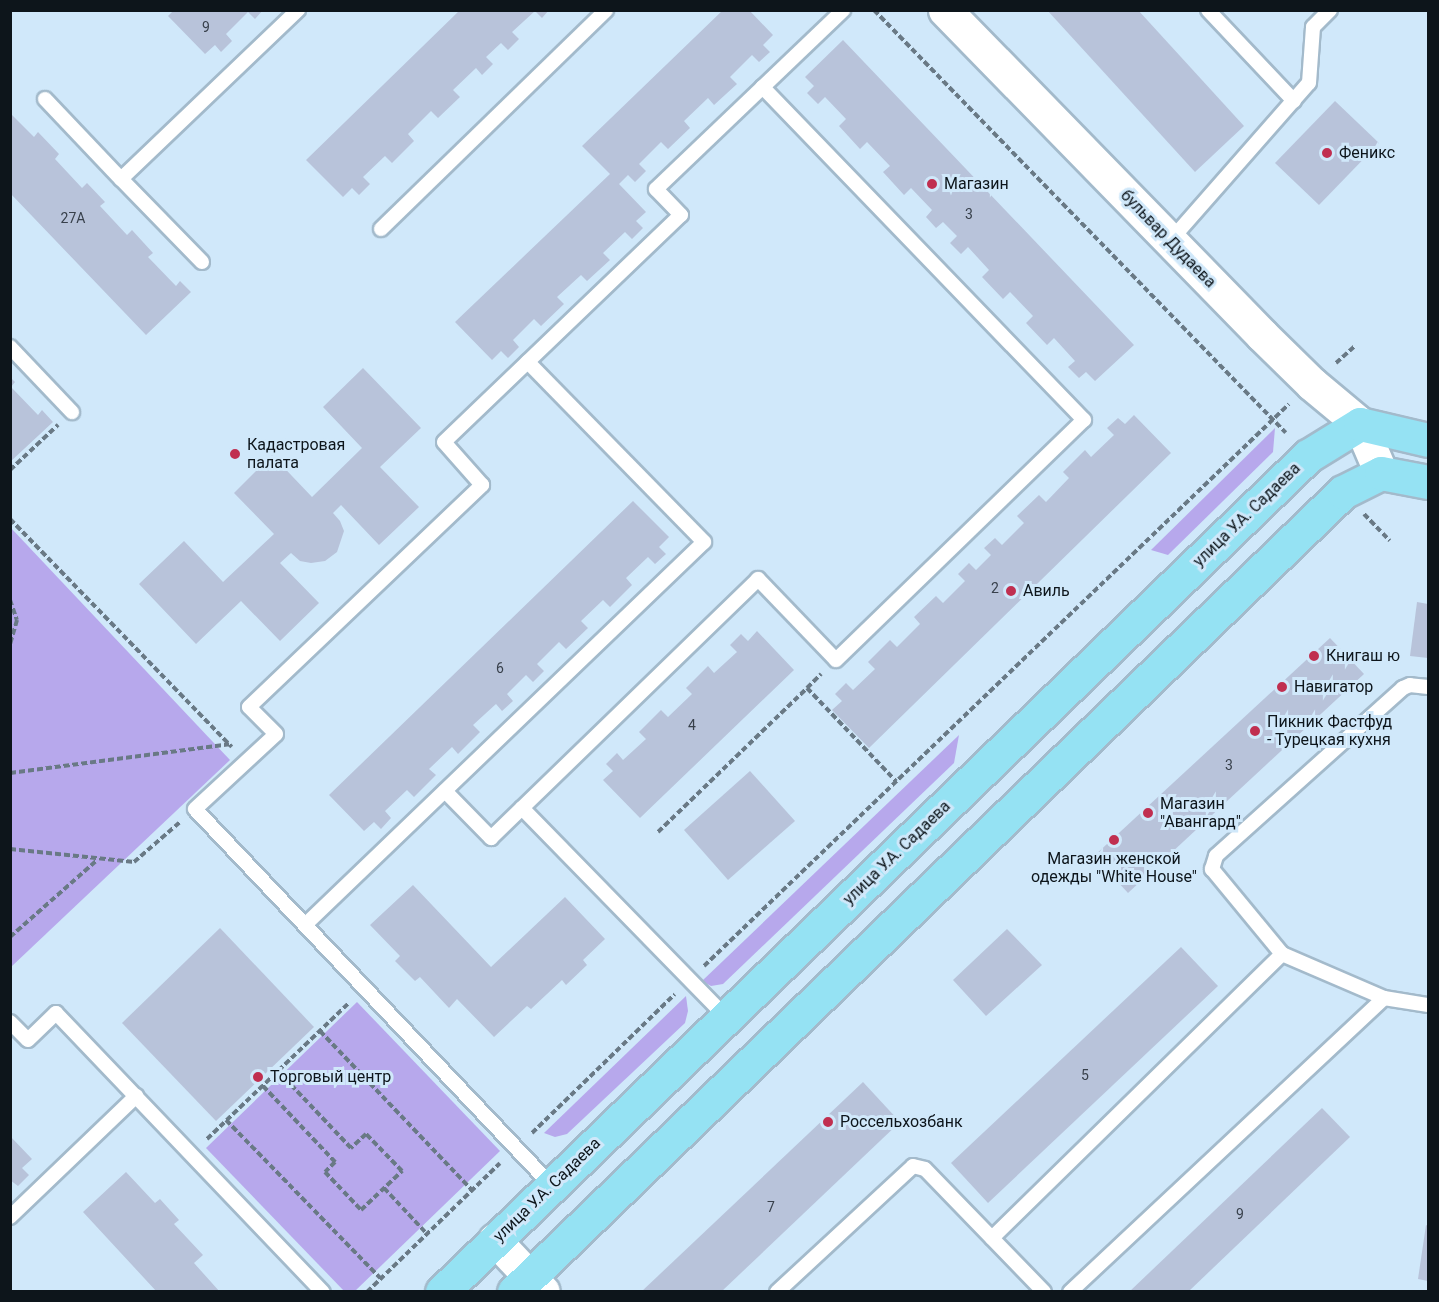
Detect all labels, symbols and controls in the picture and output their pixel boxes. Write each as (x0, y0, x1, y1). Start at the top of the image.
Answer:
house number: 9 (202, 19, 210, 35)
place label: Феникс (1339, 143, 1395, 163)
marker: Феникс (1320, 146, 1334, 160)
place label: Магазин (944, 174, 1009, 194)
marker: Магазин (925, 177, 939, 191)
street label: бульвар Дудаева (1116, 186, 1220, 292)
house number: 3 (965, 206, 973, 222)
house number: 27А (61, 210, 85, 226)
place label: Кадастровая палата (247, 435, 345, 473)
marker: Кадастровая палата (228, 447, 242, 461)
street label: улица У.А. Садаева (1189, 459, 1305, 571)
house number: 2 (991, 580, 999, 596)
place label: Авиль (1023, 581, 1070, 601)
marker: Авиль (1004, 584, 1018, 598)
place label: Книгаш ю (1326, 646, 1400, 666)
marker: Книгаш ю (1307, 649, 1321, 663)
house number: 6 (496, 660, 504, 676)
place label: Навигатор (1294, 677, 1373, 697)
marker: Навигатор (1275, 680, 1289, 694)
place label: Пикник Фастфуд - Турецкая кухня (1267, 712, 1392, 750)
house number: 4 (688, 717, 696, 733)
marker: Пикник Фастфуд - Турецкая кухня (1248, 724, 1262, 738)
house number: 3 (1225, 757, 1233, 773)
place label: Магазин "Авангард" (1160, 794, 1241, 832)
street label: улица У.А. Садаева (839, 797, 955, 909)
marker: Магазин "Авангард" (1141, 806, 1155, 820)
marker: Магазин женской одежды "White House" (1107, 833, 1121, 847)
place label: Магазин женской одежды "White House" (1031, 849, 1197, 887)
place label: Торговый центр (270, 1067, 391, 1087)
house number: 5 (1081, 1067, 1089, 1083)
marker: Торговый центр (251, 1070, 265, 1084)
place label: Россельхозбанк (840, 1112, 963, 1132)
marker: Россельхозбанк (821, 1115, 835, 1129)
street label: улица У.А. Садаева (489, 1134, 605, 1246)
house number: 7 (767, 1199, 775, 1215)
house number: 9 (1236, 1206, 1244, 1222)

